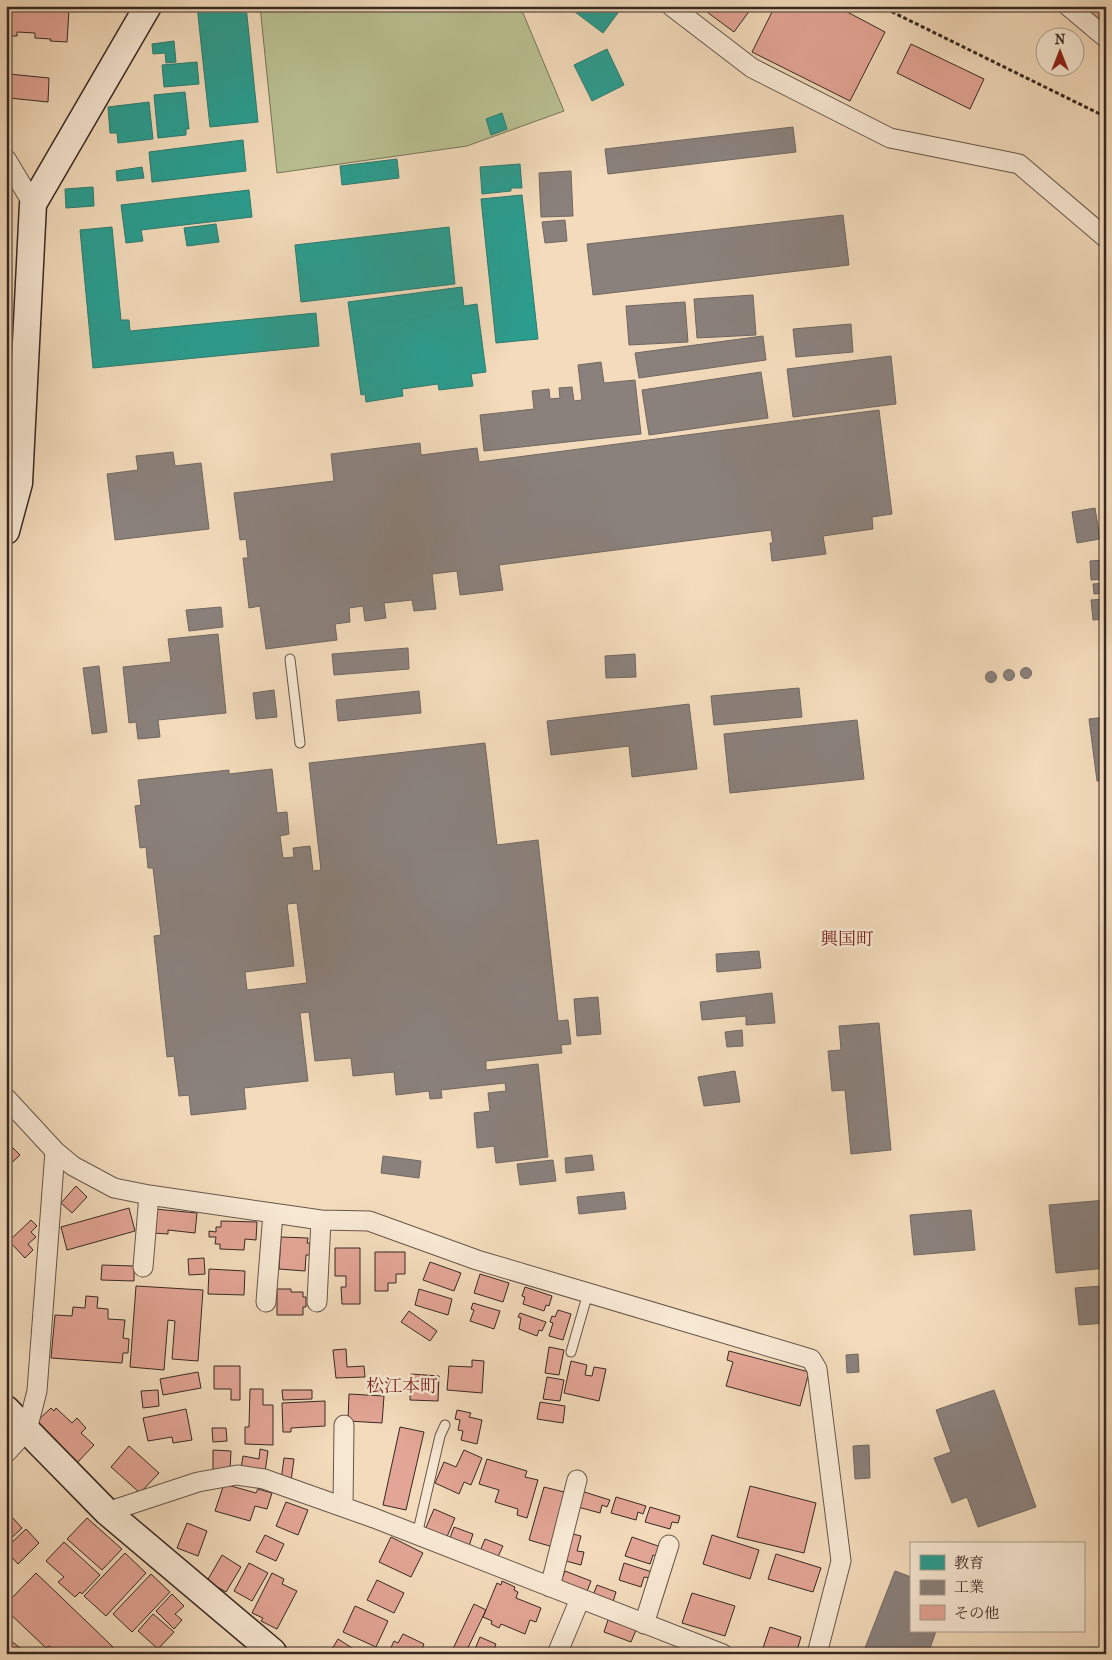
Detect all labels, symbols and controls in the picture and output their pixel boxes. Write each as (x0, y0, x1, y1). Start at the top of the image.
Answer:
north arrow (1034, 28, 1084, 78)
text: N (1055, 31, 1066, 48)
district label: 興国町 (820, 929, 874, 950)
district label: 松江本町 (366, 1376, 438, 1397)
legend (910, 1542, 1084, 1632)
text: 教育 (954, 1554, 984, 1572)
text: 工業 (954, 1578, 984, 1596)
text: その他 (954, 1604, 999, 1622)

